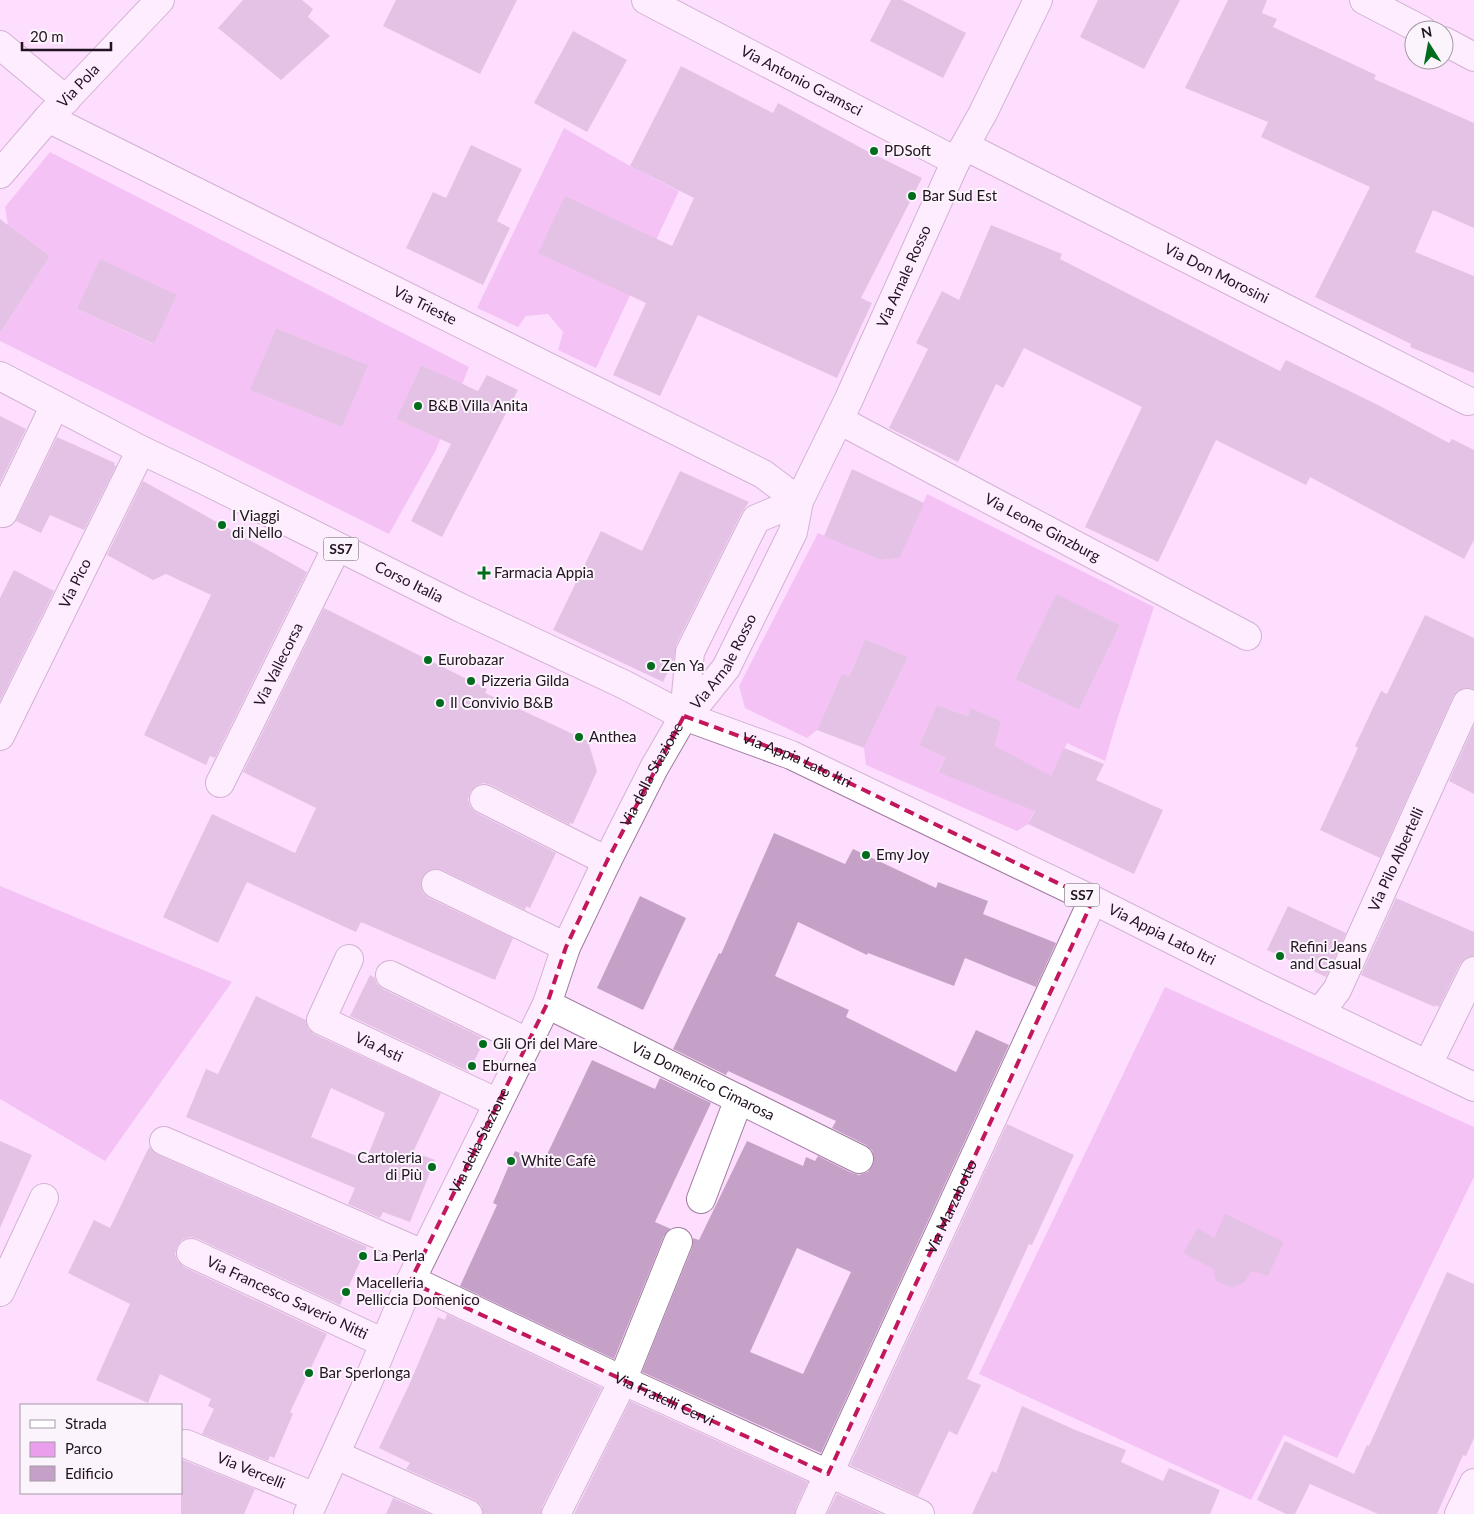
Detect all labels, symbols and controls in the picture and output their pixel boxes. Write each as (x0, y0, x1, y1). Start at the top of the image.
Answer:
scale bar (22, 20, 111, 52)
north arrow (1404, 20, 1454, 70)
text: N (1420, 22, 1433, 41)
text: 20 m (30, 27, 64, 45)
street label: Via Antonio Gramsci (738, 41, 866, 119)
street label: Via Pola (53, 60, 103, 111)
place label: PDSoft (884, 141, 932, 159)
marker: PDSoft (868, 145, 880, 157)
place label: Bar Sud Est (922, 186, 998, 204)
marker: Bar Sud Est (906, 190, 918, 202)
street label: Via Arnale Rosso (872, 222, 934, 330)
street label: Via Don Morosini (1162, 239, 1272, 307)
street label: Via Trieste (391, 281, 460, 328)
place label: B&B Villa Anita (428, 396, 528, 414)
marker: B&B Villa Anita (412, 400, 424, 412)
street label: Via Leone Ginzburg (982, 489, 1104, 565)
place label: I Viaggi di Nello (232, 506, 283, 541)
marker: I Viaggi di Nello (216, 519, 228, 531)
road number: SS7 (324, 538, 358, 560)
street label: Via Pico (54, 555, 94, 611)
street label: Corso Italia (372, 557, 447, 606)
place label: Farmacia Appia (494, 563, 594, 581)
marker: Farmacia Appia (478, 567, 490, 579)
street label: Via Arnale Rosso (686, 610, 759, 713)
street label: Via Vallecorsa (249, 620, 306, 709)
place label: Eurobazar (438, 650, 504, 668)
marker: Eurobazar (422, 654, 434, 666)
place label: Zen Ya (661, 656, 704, 674)
marker: Zen Ya (645, 660, 657, 672)
place label: Pizzeria Gilda (481, 671, 569, 689)
marker: Pizzeria Gilda (465, 675, 477, 687)
place label: Il Convivio B&B (450, 693, 553, 711)
marker: Il Convivio B&B (434, 697, 446, 709)
street label: Via della Stazione (616, 719, 686, 829)
place label: Anthea (589, 727, 637, 745)
street label: Via Appia Lato Itri (740, 728, 855, 791)
marker: Anthea (573, 731, 585, 743)
street label: Via Pilo Albertelli (1364, 804, 1427, 914)
place label: Emy Joy (876, 845, 930, 863)
marker: Emy Joy (860, 849, 872, 861)
road number: SS7 (1064, 884, 1100, 906)
street label: Via Appia Lato Itri (1106, 899, 1219, 968)
place label: Refini Jeans and Casual (1290, 937, 1367, 972)
marker: Refini Jeans and Casual (1274, 950, 1286, 962)
street label: Via Asti (353, 1027, 406, 1065)
place label: Gli Ori del Mare (493, 1034, 598, 1052)
street label: Via Domenico Cimarosa (629, 1037, 778, 1124)
marker: Gli Ori del Mare (477, 1038, 489, 1050)
place label: Eburnea (482, 1056, 537, 1074)
marker: Eburnea (466, 1060, 478, 1072)
street label: Via della Stazione (445, 1084, 512, 1196)
place label: Cartoleria di Più (357, 1148, 422, 1183)
place label: White Cafè (521, 1151, 596, 1169)
marker: White Cafè (505, 1155, 517, 1167)
street label: Via Marzabotto (921, 1157, 980, 1256)
marker: Cartoleria di Più (426, 1161, 438, 1173)
place label: La Perla (373, 1246, 425, 1264)
marker: La Perla (357, 1250, 369, 1262)
street label: Via Francesco Saverio Nitti (204, 1252, 371, 1342)
place label: Macelleria Pelliccia Domenico (356, 1273, 480, 1308)
marker: Macelleria Pelliccia Domenico (340, 1286, 352, 1298)
place label: Bar Sperlonga (319, 1363, 410, 1381)
marker: Bar Sperlonga (303, 1367, 315, 1379)
street label: Via Fratelli Cervi (612, 1368, 717, 1429)
legend (20, 1404, 182, 1494)
text: Strada (65, 1414, 107, 1432)
text: Parco (65, 1439, 102, 1457)
street label: Via Vercelli (214, 1448, 288, 1492)
text: Edificio (65, 1464, 113, 1482)

